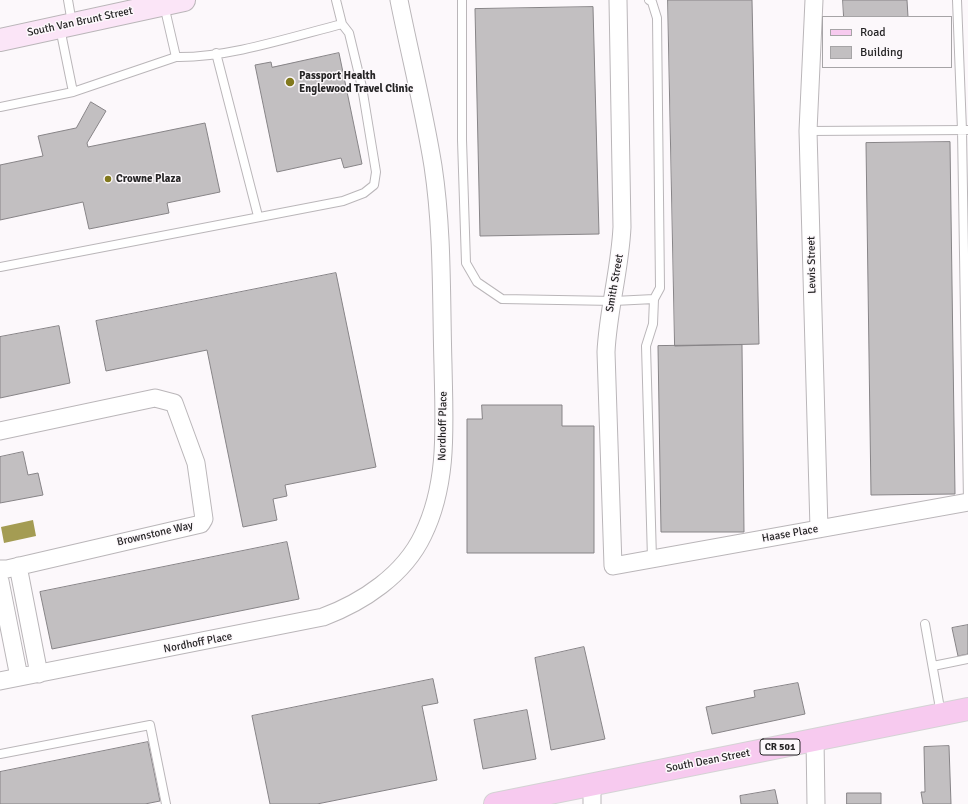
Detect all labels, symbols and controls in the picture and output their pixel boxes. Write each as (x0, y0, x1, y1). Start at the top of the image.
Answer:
street label: South Van Brunt Street (26, 4, 134, 40)
legend (822, 16, 952, 68)
text: Road (860, 25, 886, 40)
text: Building (860, 45, 903, 60)
place label: Passport Health Englewood Travel Clinic (299, 69, 413, 95)
marker: Passport Health Englewood Travel Clinic (284, 76, 296, 88)
place label: Crowne Plaza (116, 172, 181, 186)
marker: Crowne Plaza (103, 174, 113, 184)
street label: Lewis Street (805, 236, 819, 294)
street label: Smith Street (603, 253, 627, 313)
street label: Nordhoff Place (436, 391, 450, 461)
street label: Brownstone Way (116, 519, 194, 549)
street label: Haase Place (761, 523, 819, 545)
street label: Nordhoff Place (163, 630, 233, 656)
road number: CR 501 (760, 739, 800, 755)
street label: South Dean Street (665, 746, 751, 776)

